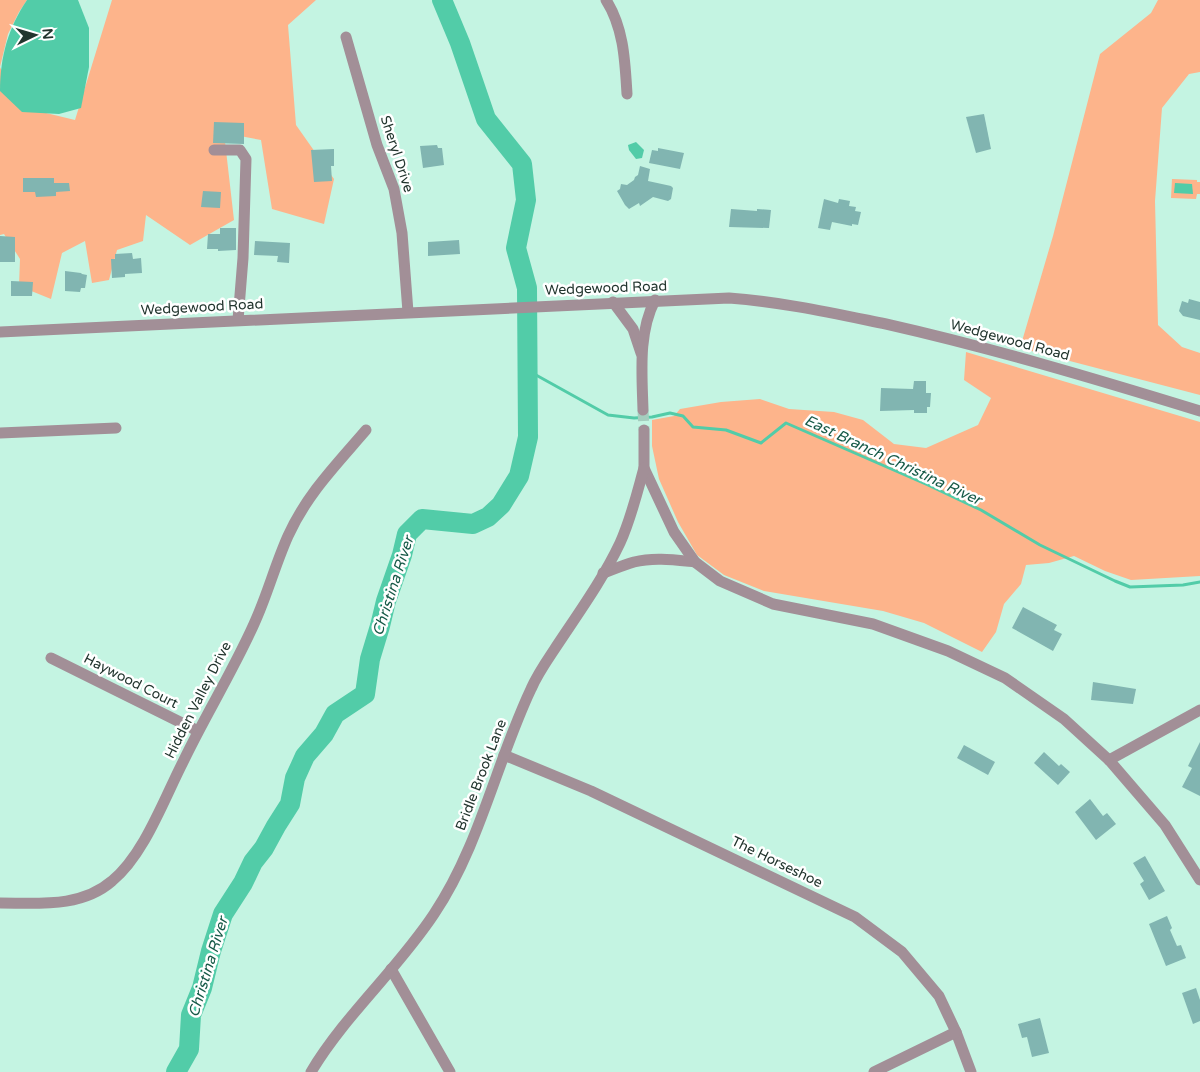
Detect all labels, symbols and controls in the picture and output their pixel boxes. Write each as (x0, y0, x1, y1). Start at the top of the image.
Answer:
north arrow (10, 10, 60, 60)
text: N (38, 28, 56, 40)
street label: Sheryl Drive (377, 114, 417, 194)
street label: Wedgewood Road (544, 277, 668, 299)
street label: Wedgewood Road (140, 295, 264, 319)
street label: Wedgewood Road (949, 316, 1071, 364)
water label: East Branch Christina River (802, 411, 986, 510)
water label: Christina River (368, 532, 418, 638)
street label: Hidden Valley Drive (161, 639, 235, 761)
street label: Haywood Court (81, 650, 182, 712)
street label: Bridle Brook Lane (452, 717, 510, 833)
street label: The Horseshoe (729, 833, 825, 891)
water label: Christina River (184, 913, 232, 1019)

